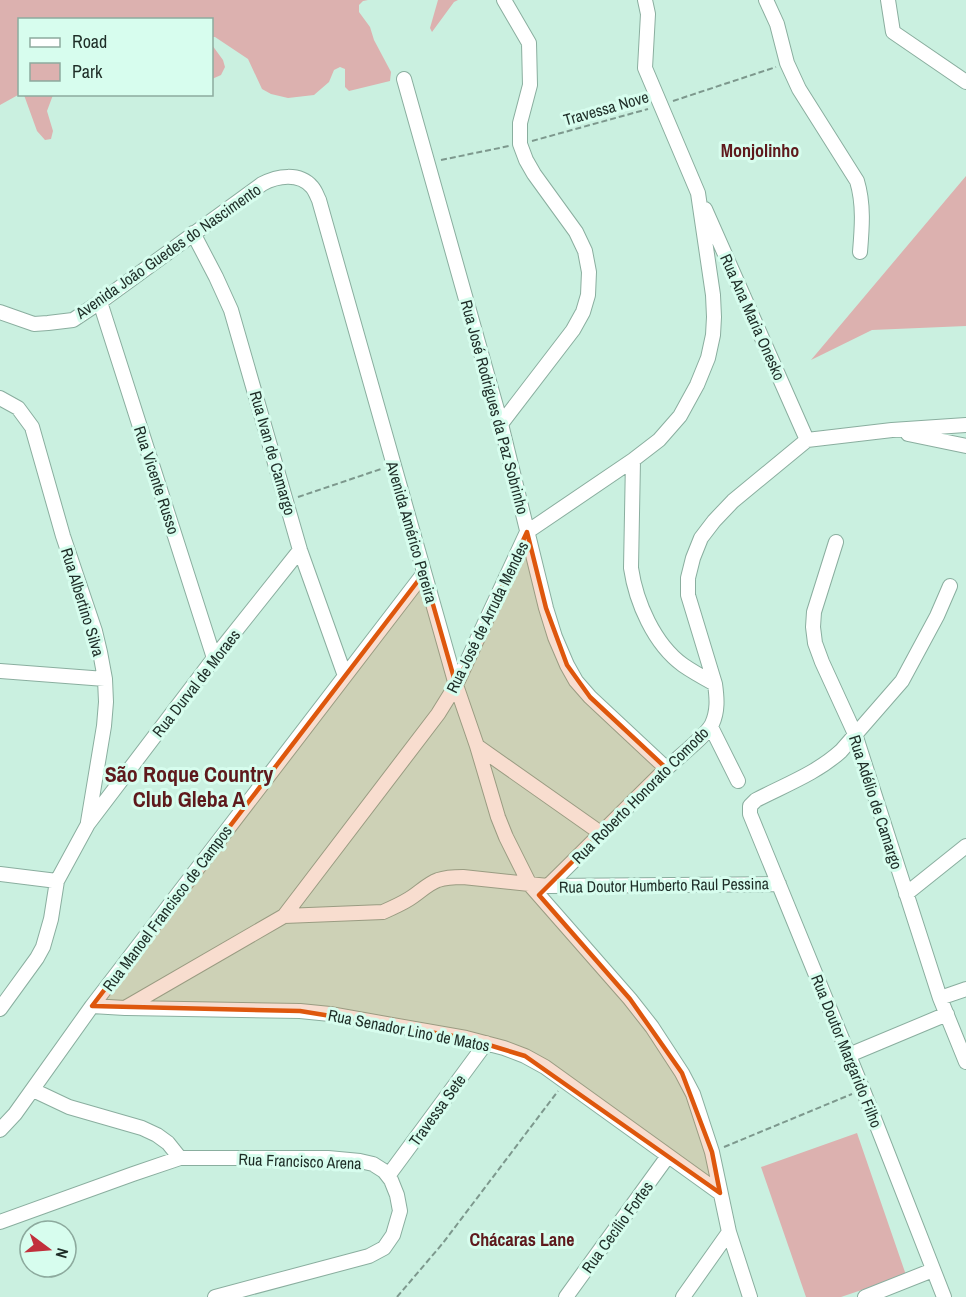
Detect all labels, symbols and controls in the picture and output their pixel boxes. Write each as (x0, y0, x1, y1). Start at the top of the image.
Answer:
legend (18, 18, 213, 96)
text: Road (72, 29, 107, 54)
text: Park (72, 59, 103, 84)
street label: Travessa Nove (561, 85, 651, 131)
district label: Monjolinho (721, 138, 799, 163)
street label: Avenida João Guedes do Nascimento (70, 178, 265, 324)
street label: Rua Ana Maria Onesko (715, 250, 791, 384)
street label: Rua José Rodrigues da Paz Sobrinho (456, 297, 534, 517)
street label: Rua Ivan de Camargo (245, 388, 301, 518)
street label: Rua Vicente Russo (129, 423, 185, 537)
street label: Avenida Américo Pereira (381, 458, 443, 606)
street label: Rua José de Arruda Mendes (441, 537, 533, 697)
street label: Rua Albertino Silva (56, 545, 110, 660)
street label: Rua Durval de Moraes (147, 625, 245, 741)
street label: Rua Roberto Honorato Comodo (567, 722, 713, 868)
street label: Rua Adélio de Camargo (844, 732, 908, 872)
district label: São Roque Country Club Gleba A (105, 759, 273, 814)
street label: Rua Manoel Francisco de Campos (97, 820, 237, 996)
street label: Rua Doutor Humberto Raul Pessina (559, 872, 770, 898)
street label: Rua Doutor Margarido Filho (806, 971, 888, 1131)
street label: Rua Senador Lino de Matos (326, 1004, 492, 1056)
street label: Travessa Sete (403, 1070, 471, 1150)
street label: Rua Francisco Arena (238, 1148, 363, 1174)
street label: Rua Cecílio Fortes (576, 1177, 658, 1277)
north arrow (18, 1219, 78, 1279)
district label: Chácaras Lane (469, 1227, 575, 1252)
text: N (51, 1246, 74, 1261)

